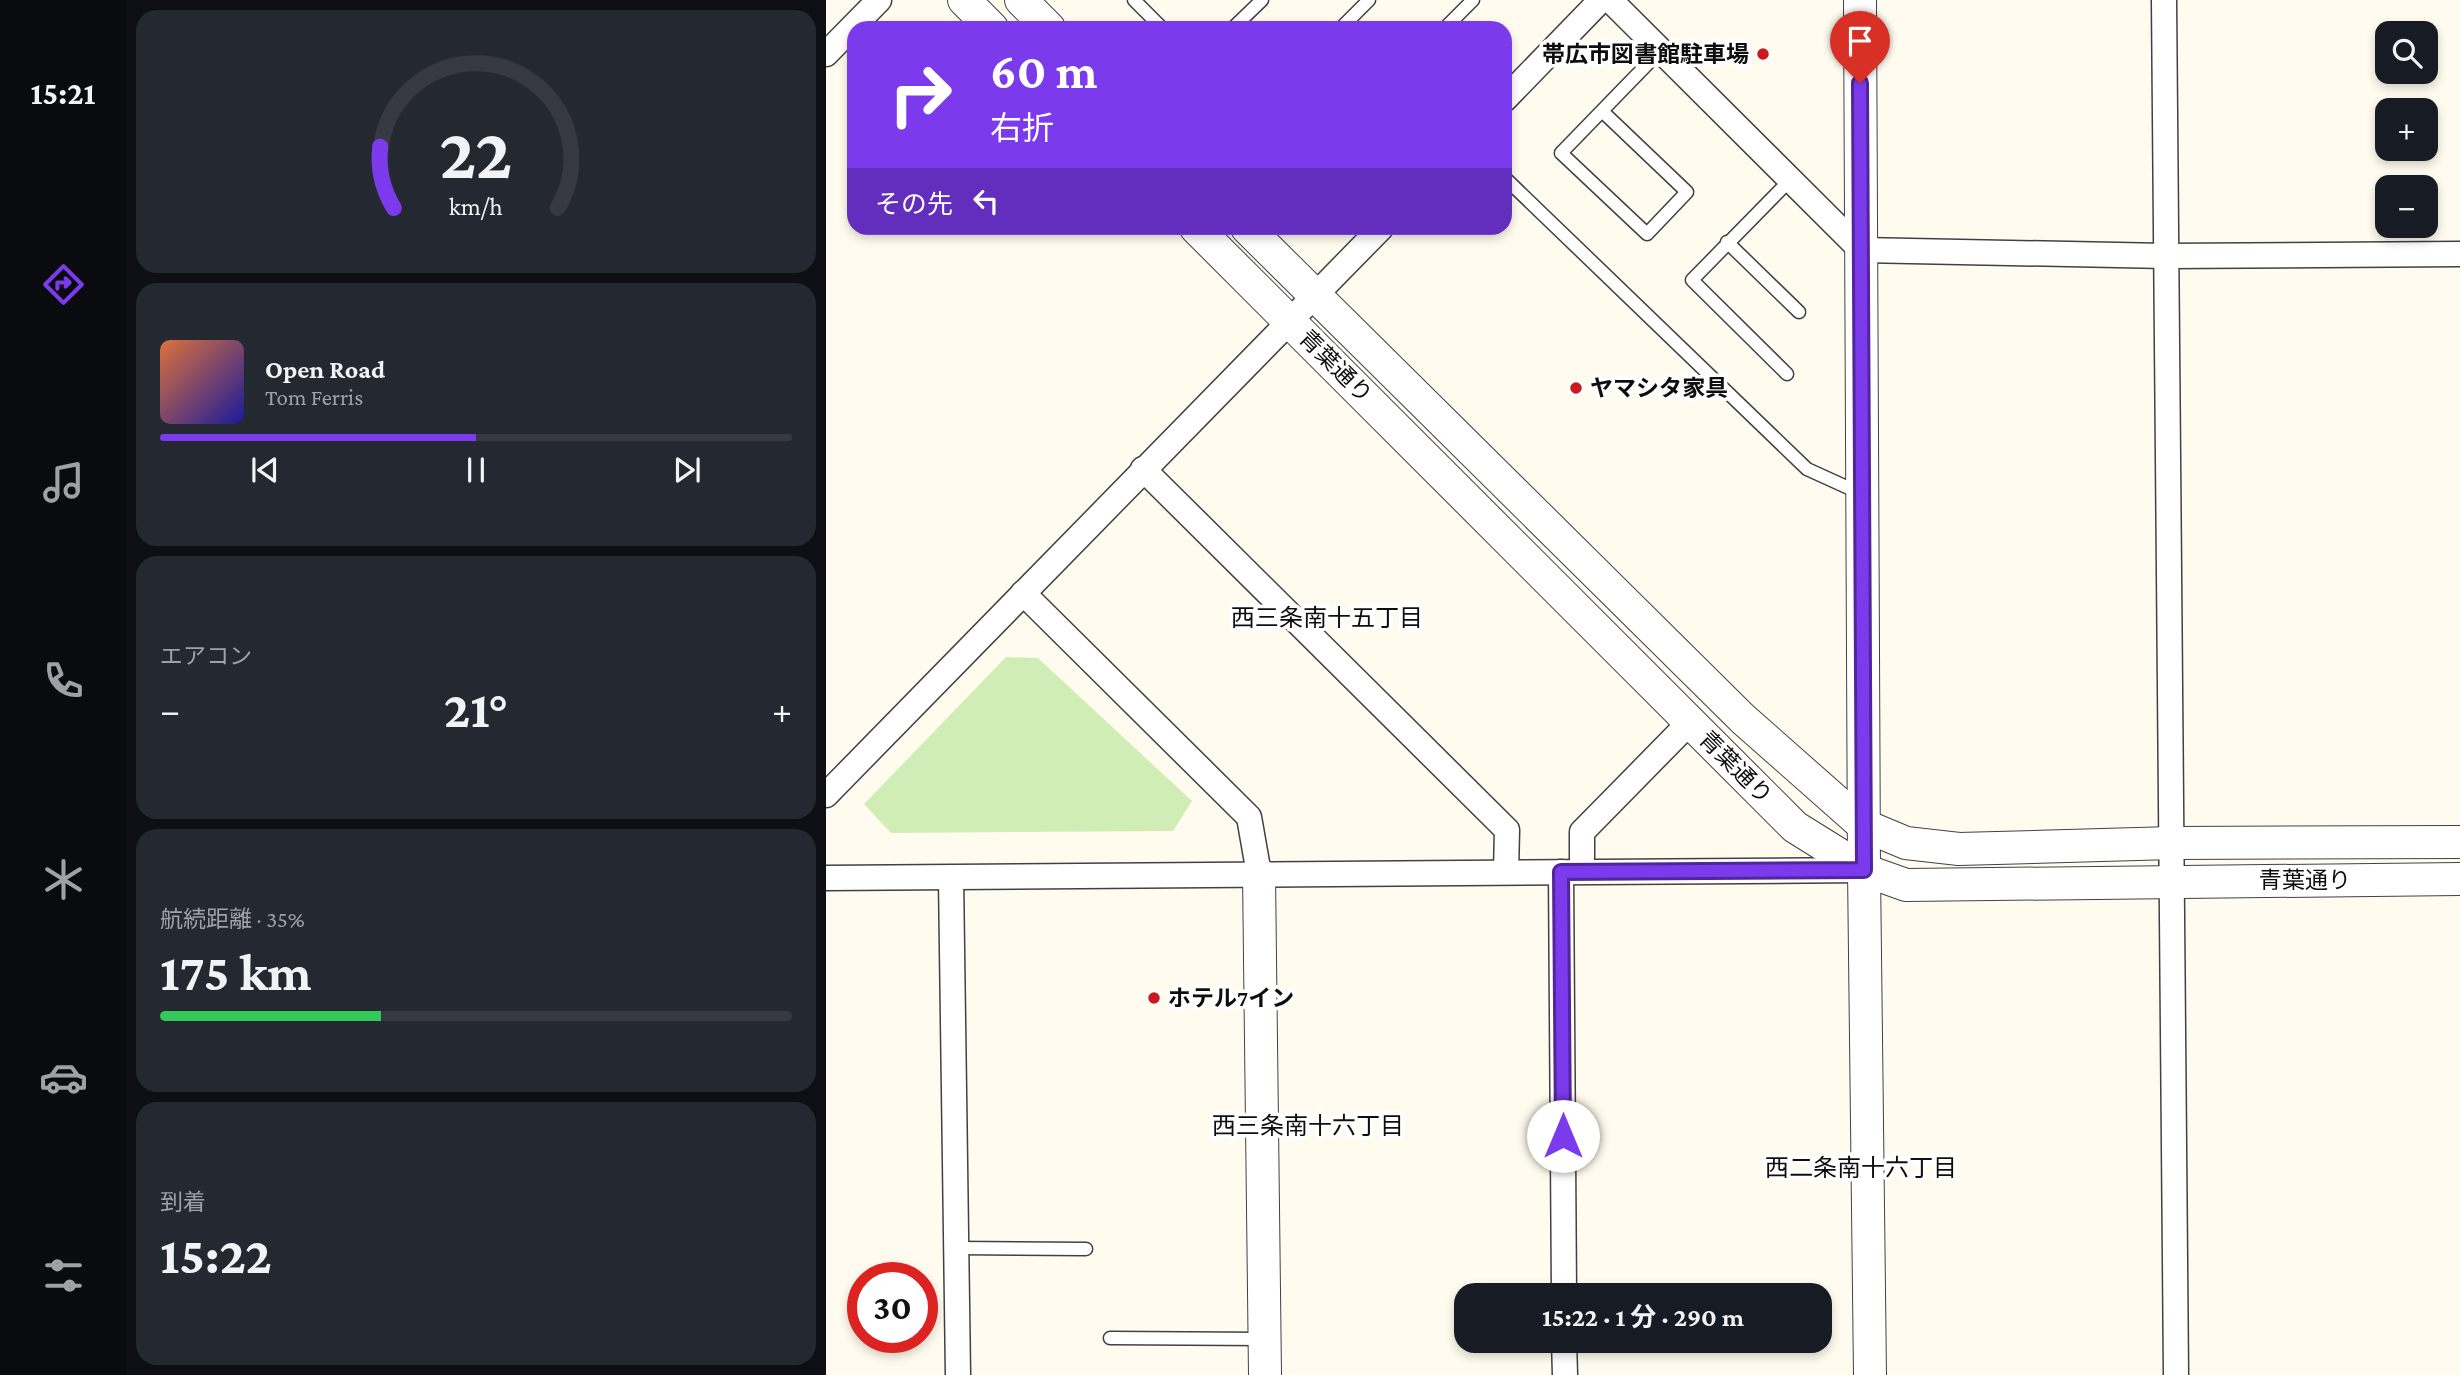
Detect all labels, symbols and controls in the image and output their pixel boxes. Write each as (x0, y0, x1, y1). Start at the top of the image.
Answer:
pin (1830, 11, 1890, 83)
map controls (2375, 21, 2438, 238)
button: search (2375, 21, 2438, 84)
icon: arrive (1841, 22, 1879, 60)
place label: 帯広市図書館駐車場 (1542, 41, 1749, 67)
text: 60 m (990, 44, 1097, 99)
marker: 帯広市図書館駐車場 (1755, 46, 1771, 62)
icon: right (875, 49, 966, 140)
text: 15:21 (31, 75, 95, 111)
button: + (2375, 98, 2438, 161)
text: 右折 (990, 110, 1054, 146)
text: 22 (439, 113, 513, 194)
button: − (2375, 175, 2438, 238)
icon: left (967, 182, 1005, 220)
text: その先 (875, 190, 953, 219)
text: km/h (449, 192, 503, 219)
icon: directions (39, 260, 88, 309)
street label: 青葉通り (1294, 324, 1378, 408)
text: Open Road (265, 355, 385, 384)
place label: ヤマシタ家具 (1590, 375, 1728, 401)
marker: ヤマシタ家具 (1568, 380, 1584, 396)
text: Tom Ferris (265, 384, 363, 410)
icon: previous (246, 451, 284, 489)
icon: pause (457, 451, 495, 489)
icon: next (668, 451, 706, 489)
icon: music (39, 458, 88, 507)
district label: 西三条南十五丁目 (1231, 604, 1423, 631)
text: エアコン (160, 643, 252, 669)
icon: phone (39, 656, 88, 705)
text: 21° (444, 680, 508, 738)
text: − (160, 689, 180, 731)
text: + (772, 689, 792, 731)
street label: 青葉通り (1694, 725, 1778, 809)
icon: climate (39, 855, 88, 904)
street label: 青葉通り (2259, 867, 2351, 893)
text: 航続距離 · 35% (160, 906, 305, 932)
text: 175 km (160, 943, 312, 1001)
place label: ホテル7イン (1168, 985, 1294, 1011)
marker: ホテル7イン (1146, 990, 1162, 1006)
icon: car (39, 1053, 88, 1102)
position arrow (1526, 1099, 1600, 1173)
district label: 西三条南十六丁目 (1212, 1112, 1404, 1139)
district label: 西二条南十六丁目 (1765, 1154, 1957, 1181)
text: 到着 (160, 1189, 206, 1215)
text: 15:22 (160, 1226, 272, 1284)
icon: filters (39, 1251, 88, 1300)
speed limit sign: 30 (847, 1262, 938, 1353)
text: 15:22 · 1 分 · 290 m (1542, 1303, 1744, 1332)

